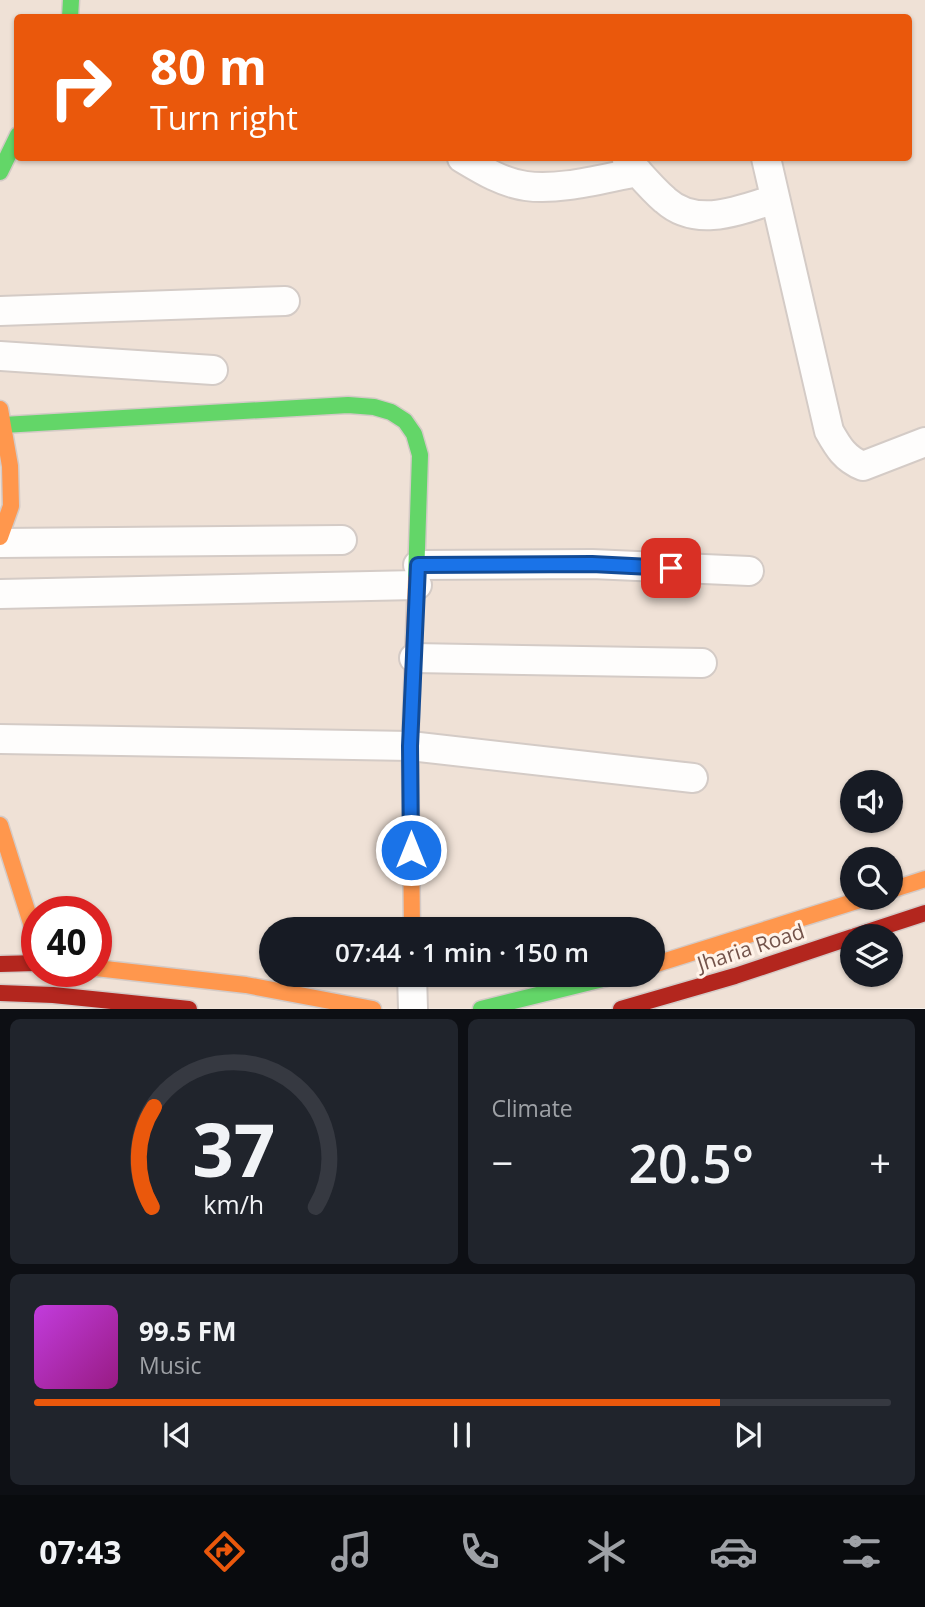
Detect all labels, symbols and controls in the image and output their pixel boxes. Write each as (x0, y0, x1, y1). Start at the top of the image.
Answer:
text: 80 m (150, 33, 267, 99)
icon: right (35, 42, 126, 133)
text: Turn right (150, 96, 298, 139)
pin (641, 538, 701, 598)
icon: arrive (652, 549, 690, 587)
map controls (840, 770, 903, 987)
button: sound (840, 770, 903, 833)
position arrow (374, 813, 448, 887)
button: search (840, 847, 903, 910)
speed limit sign: 40 (21, 896, 112, 987)
street label: Jharia Road (692, 917, 808, 978)
button: layers (840, 924, 903, 987)
text: 07:44 · 1 min · 150 m (335, 934, 589, 970)
text: Climate (492, 1092, 573, 1124)
text: 37 (192, 1100, 275, 1199)
text: 20.5° (628, 1127, 754, 1198)
text: − (492, 1136, 513, 1188)
text: + (869, 1136, 891, 1188)
text: km/h (203, 1187, 264, 1221)
text: 99.5 FM (139, 1313, 237, 1349)
text: Music (139, 1349, 202, 1381)
icon: previous (158, 1416, 196, 1454)
icon: pause (443, 1416, 481, 1454)
icon: next (729, 1416, 767, 1454)
icon: directions (200, 1527, 249, 1576)
icon: music (327, 1527, 376, 1576)
icon: phone (455, 1527, 504, 1576)
icon: climate (582, 1527, 631, 1576)
icon: car (709, 1527, 758, 1576)
icon: filters (837, 1527, 886, 1576)
text: 07:43 (39, 1530, 122, 1573)

